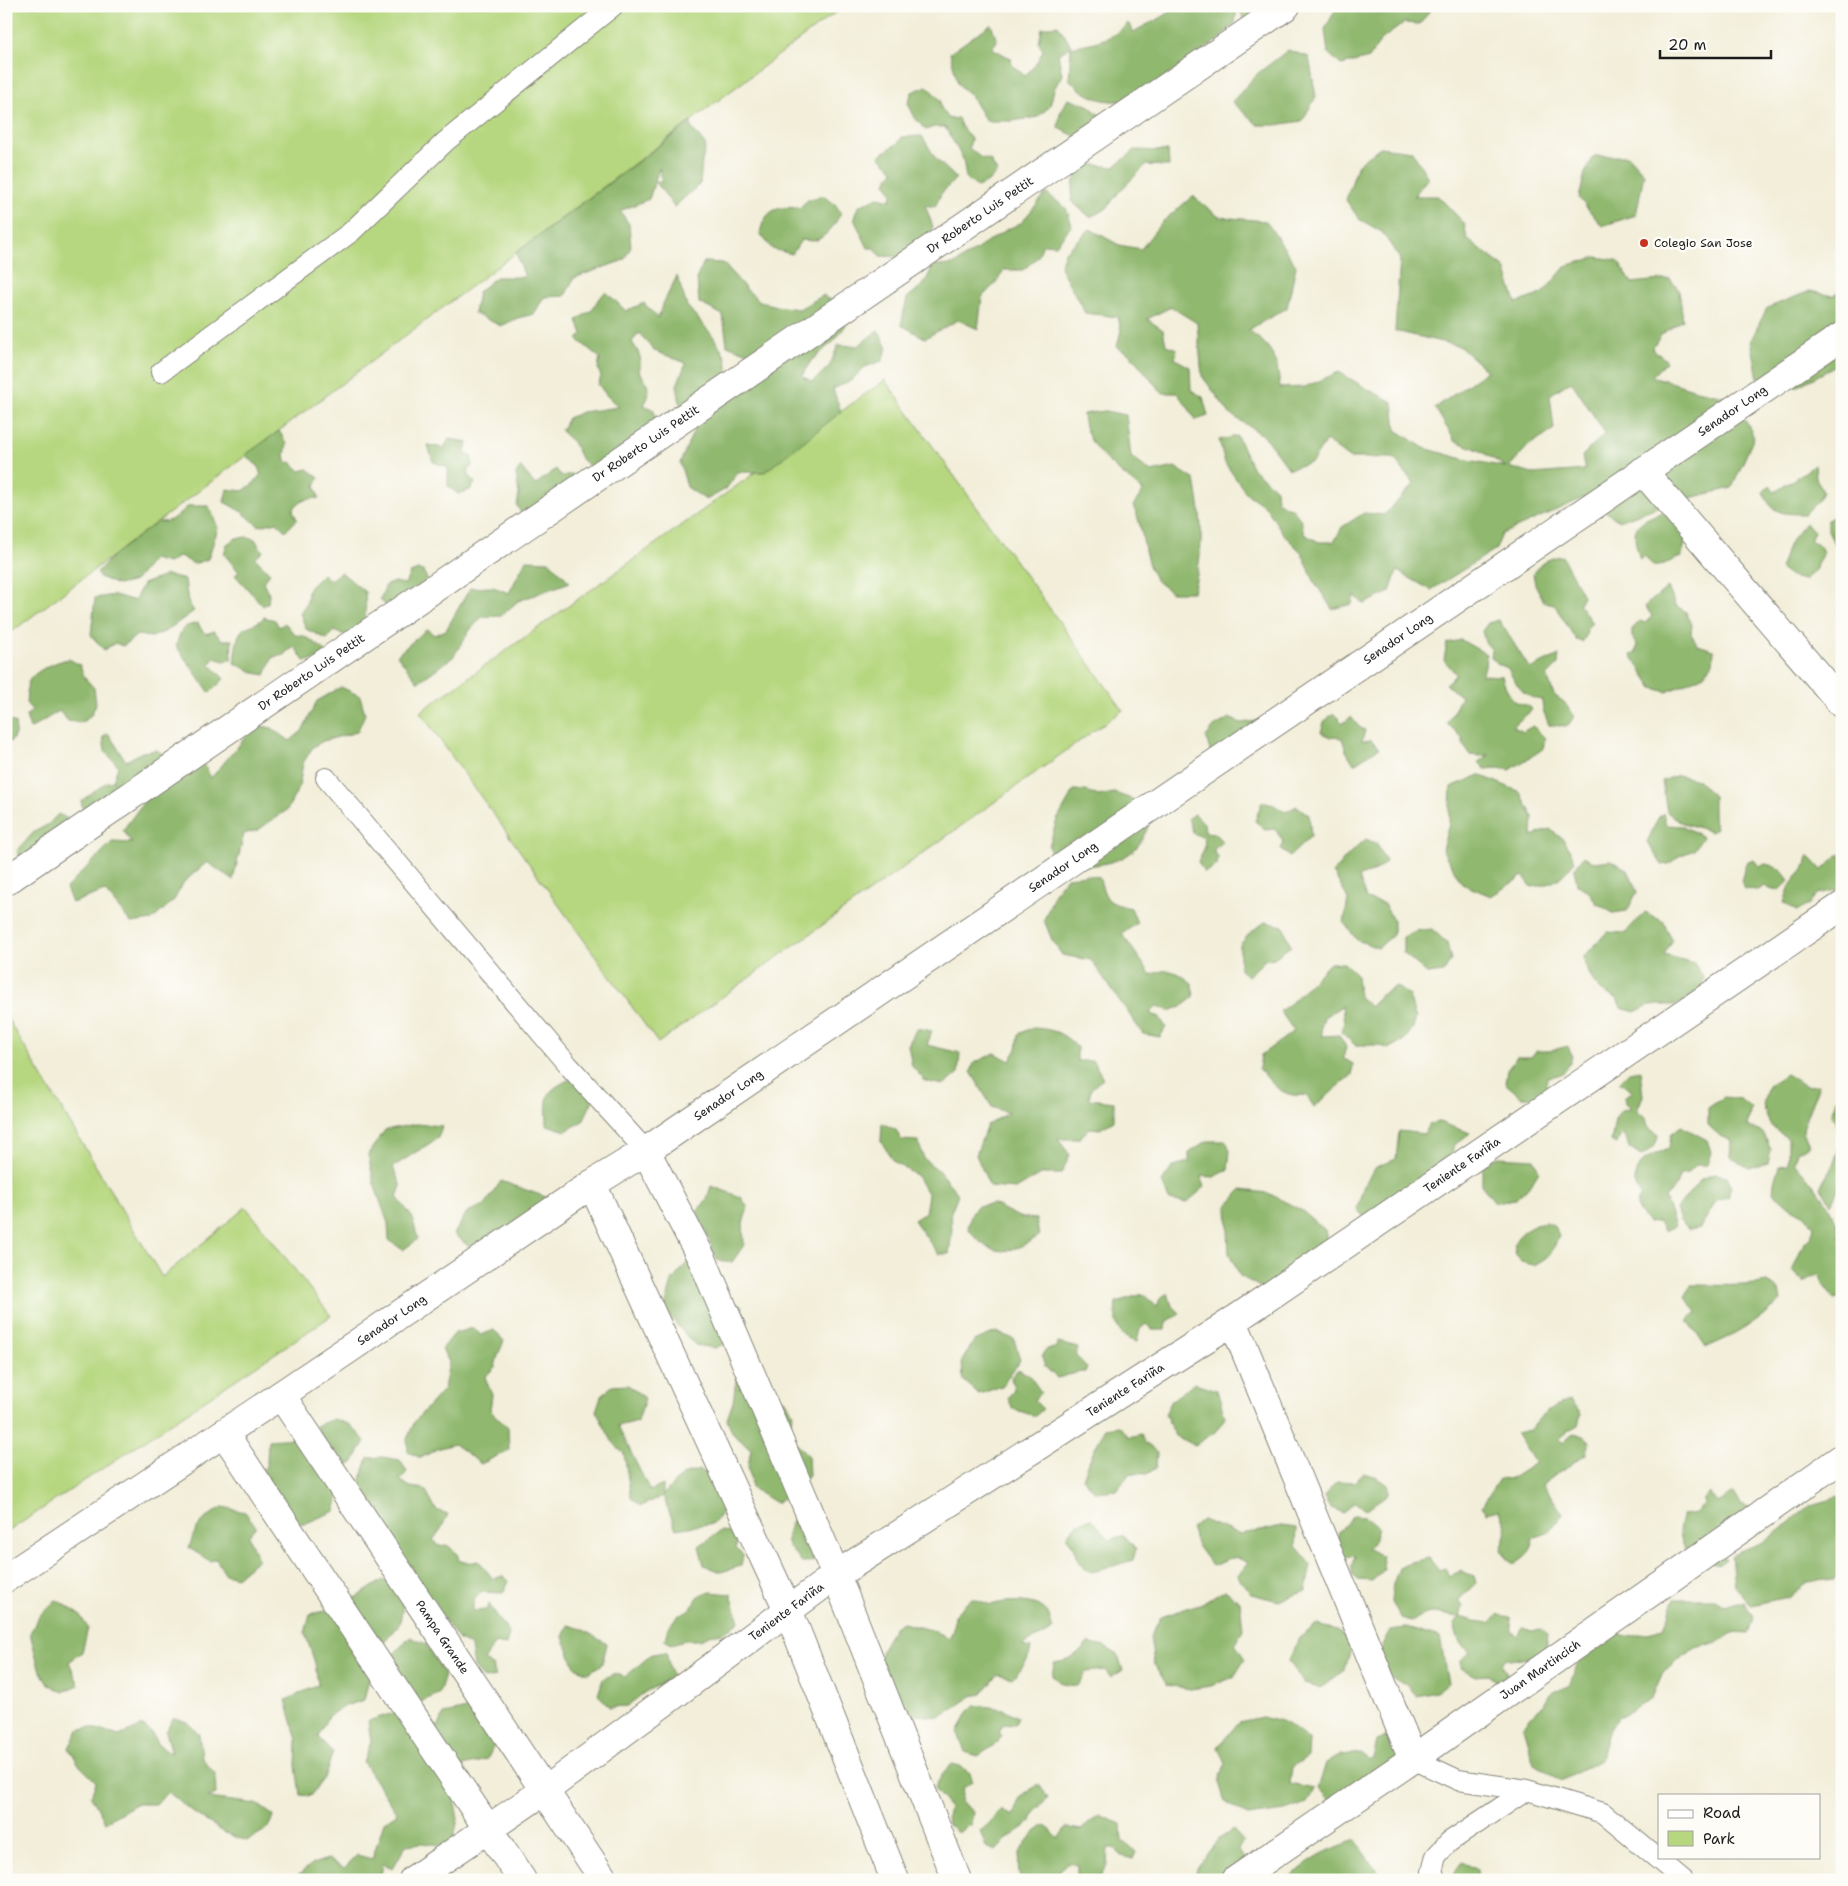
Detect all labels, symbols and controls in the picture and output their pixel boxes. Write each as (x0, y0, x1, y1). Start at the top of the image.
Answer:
scale bar (1660, 28, 1772, 60)
text: 20 m (1668, 35, 1707, 55)
street label: Dr Roberto Luis Pettit (924, 173, 1037, 257)
place label: Colegio San Jose (1654, 235, 1753, 251)
marker: Colegio San Jose (1638, 237, 1650, 249)
street label: Senador Long (1695, 381, 1770, 440)
street label: Dr Roberto Luis Pettit (589, 402, 702, 486)
street label: Senador Long (1360, 610, 1435, 668)
street label: Dr Roberto Luis Pettit (255, 630, 368, 714)
street label: Senador Long (1025, 838, 1101, 896)
street label: Senador Long (691, 1066, 766, 1124)
street label: Teniente Fariña (1420, 1133, 1504, 1197)
street label: Senador Long (354, 1291, 429, 1349)
street label: Teniente Fariña (1083, 1359, 1168, 1421)
street label: Teniente Fariña (746, 1578, 828, 1645)
street label: Pampa Grande (412, 1597, 473, 1677)
street label: Juan Martincich (1497, 1636, 1584, 1703)
legend (1658, 1794, 1820, 1858)
text: Road (1703, 1803, 1741, 1823)
text: Park (1703, 1829, 1735, 1849)

